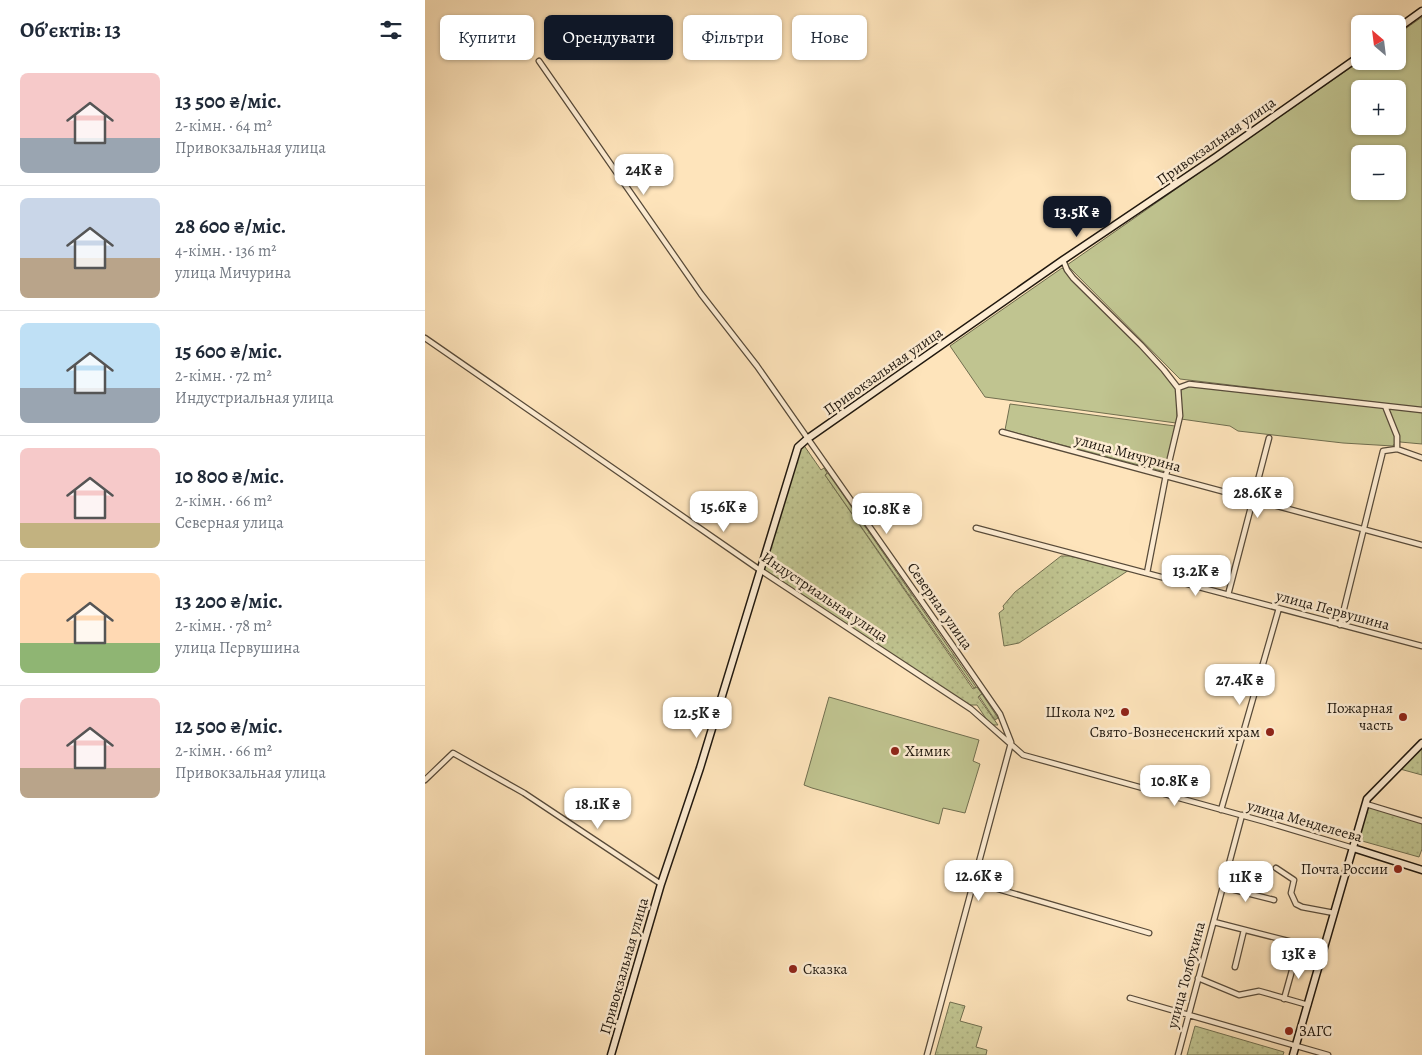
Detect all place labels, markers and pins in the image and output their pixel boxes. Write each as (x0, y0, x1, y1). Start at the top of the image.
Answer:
pin: 24K ₴ (609, 154, 679, 196)
pin: 13.5K ₴ (1031, 196, 1123, 238)
pin: 28.6K ₴ (1212, 476, 1304, 519)
pin: 15.6K ₴ (678, 490, 770, 533)
pin: 10.8K ₴ (841, 492, 933, 535)
pin: 13.2K ₴ (1150, 554, 1242, 597)
pin: 27.4K ₴ (1194, 664, 1286, 706)
pin: 12.5K ₴ (651, 696, 743, 739)
place label: Пожарная часть (1327, 698, 1393, 735)
place label: Школа №2 (1045, 702, 1115, 722)
marker: Школа №2 (1119, 706, 1131, 718)
marker: Пожарная часть (1397, 711, 1409, 723)
place label: Свято-Вознесенский храм (1090, 722, 1260, 742)
marker: Свято-Вознесенский храм (1264, 726, 1276, 738)
place label: Химик (905, 741, 950, 761)
marker: Химик (889, 745, 901, 757)
pin: 10.8K ₴ (1129, 764, 1221, 807)
pin: 18.1K ₴ (552, 788, 644, 830)
place label: Почта России (1301, 859, 1388, 879)
pin: 12.6K ₴ (933, 860, 1025, 902)
pin: 11K ₴ (1211, 860, 1281, 903)
marker: Почта России (1392, 863, 1404, 875)
pin: 13K ₴ (1264, 938, 1334, 980)
place label: Сказка (803, 959, 847, 979)
marker: Сказка (787, 963, 799, 975)
place label: ЗАГС (1299, 1021, 1332, 1041)
marker: ЗАГС (1283, 1025, 1295, 1037)

